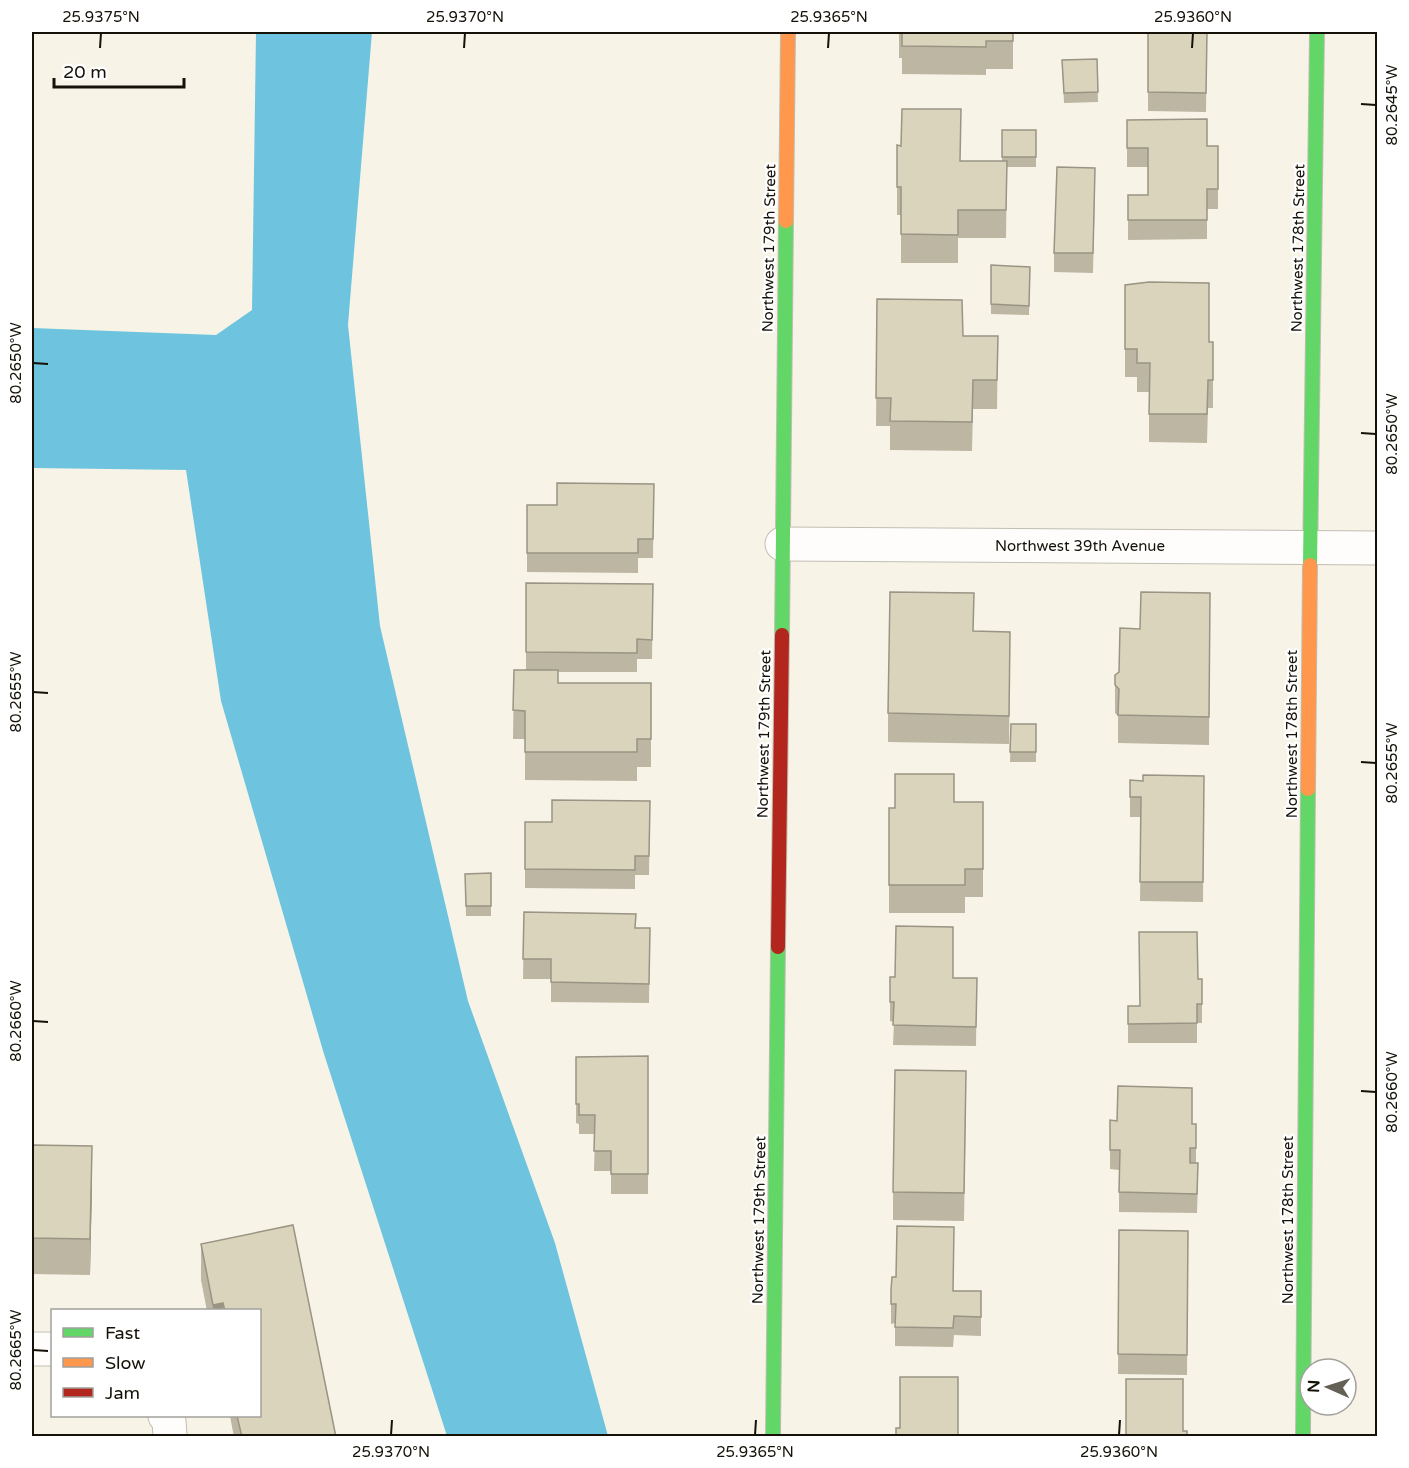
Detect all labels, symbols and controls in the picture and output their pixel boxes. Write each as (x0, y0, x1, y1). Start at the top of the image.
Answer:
text: 25.9375°N (62, 8, 140, 26)
text: 25.9370°N (426, 8, 504, 26)
text: 25.9365°N (790, 8, 868, 26)
text: 25.9360°N (1154, 8, 1232, 26)
scale bar (54, 51, 184, 89)
text: 20 m (63, 61, 107, 83)
text: 80.2645°W (1383, 65, 1401, 145)
street label: Northwest 179th Street (759, 163, 779, 332)
street label: Northwest 178th Street (1288, 163, 1308, 332)
text: 80.2650°W (7, 322, 25, 404)
text: 80.2650°W (1383, 393, 1401, 475)
street label: Northwest 39th Avenue (995, 537, 1165, 555)
street label: Northwest 179th Street (754, 649, 774, 818)
street label: Northwest 178th Street (1283, 650, 1301, 818)
text: 80.2655°W (7, 652, 25, 732)
text: 80.2655°W (1383, 723, 1401, 803)
text: 80.2660°W (7, 980, 25, 1062)
text: 80.2660°W (1383, 1051, 1401, 1133)
street label: Northwest 179th Street (749, 1135, 769, 1304)
street label: Northwest 178th Street (1279, 1136, 1297, 1304)
legend (51, 1309, 261, 1417)
text: 80.2665°W (7, 1310, 25, 1390)
text: Fast (105, 1322, 140, 1344)
text: Slow (105, 1352, 146, 1374)
north arrow (1298, 1357, 1358, 1417)
text: N (1304, 1379, 1324, 1393)
text: Jam (105, 1382, 140, 1404)
text: 25.9370°N (352, 1443, 430, 1461)
text: 25.9365°N (716, 1443, 794, 1461)
text: 25.9360°N (1080, 1443, 1158, 1461)

